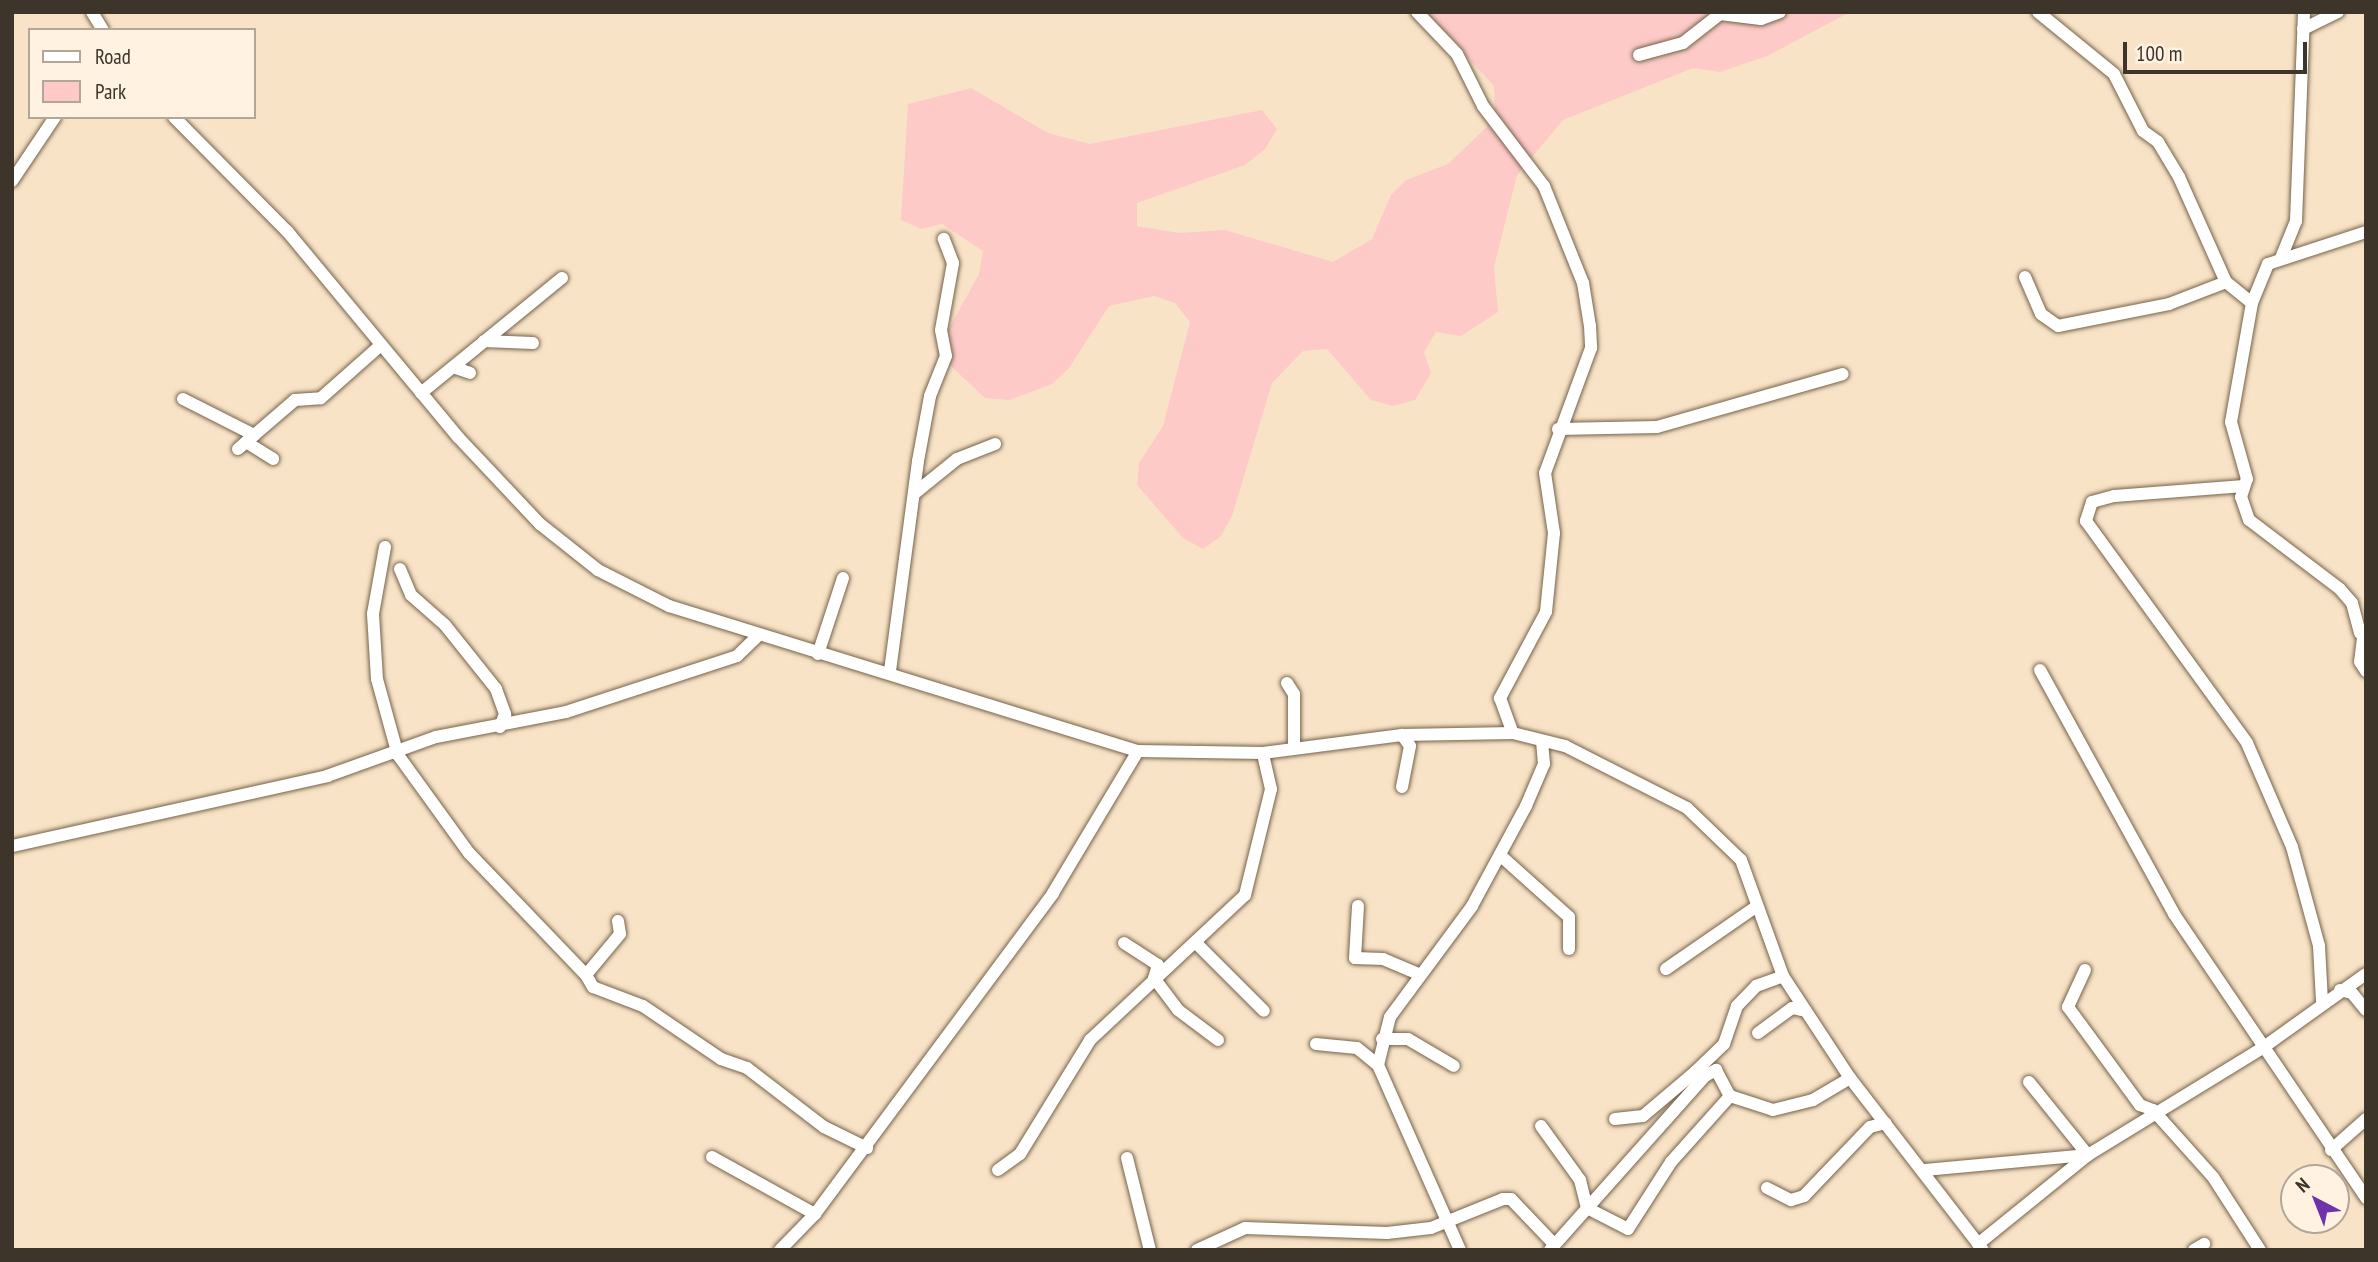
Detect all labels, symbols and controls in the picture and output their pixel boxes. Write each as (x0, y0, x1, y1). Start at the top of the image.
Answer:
legend (28, 28, 256, 119)
scale bar (2126, 28, 2310, 72)
text: 100 m (2136, 40, 2182, 67)
text: Road (95, 43, 131, 70)
text: Park (95, 78, 126, 105)
north arrow (2280, 1164, 2350, 1234)
text: N (2290, 1173, 2314, 1197)

